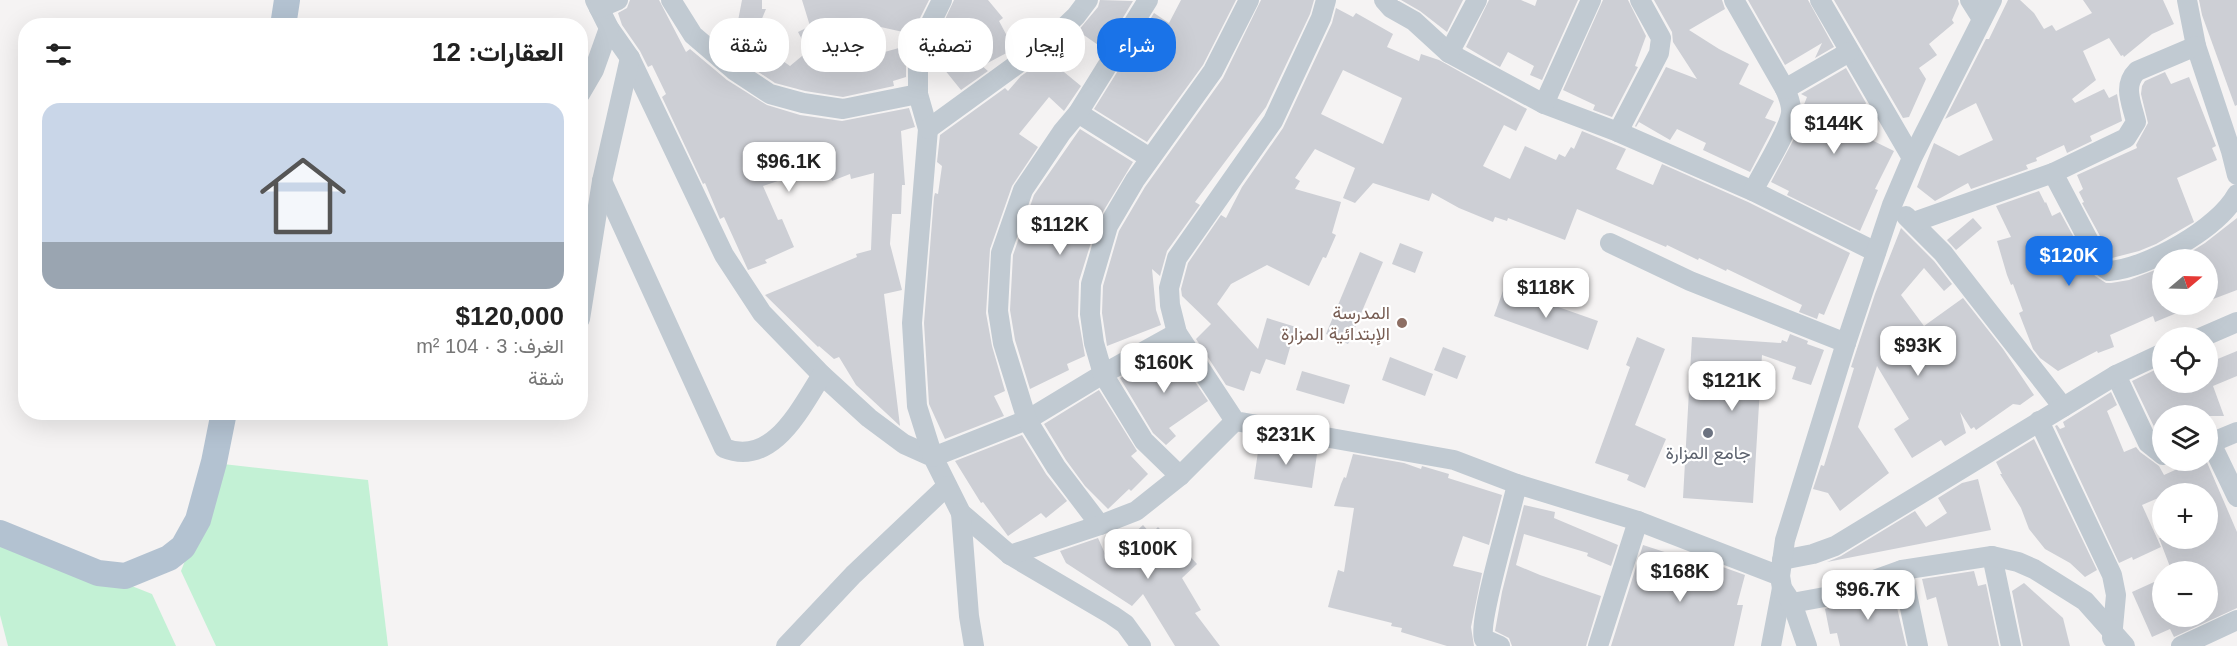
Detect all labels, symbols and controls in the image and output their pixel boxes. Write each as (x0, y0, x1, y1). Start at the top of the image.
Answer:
chip: شقة (709, 18, 789, 72)
chip: جديد (801, 18, 886, 72)
chip: تصفية (898, 18, 993, 72)
chip: إيجار (1005, 18, 1085, 72)
chip: شراء (1097, 18, 1176, 72)
text: العقارات: 12 (432, 37, 564, 67)
icon: filters (42, 38, 75, 71)
pin: $144K (1792, 104, 1876, 155)
text: $144K (1805, 112, 1863, 134)
icon: home (249, 142, 357, 250)
pin: $96.1K (740, 142, 838, 193)
text: $96.1K (757, 150, 821, 172)
pin: $112K (1018, 205, 1102, 256)
text: $112K (1031, 213, 1089, 235)
pin: $120K (2027, 236, 2111, 287)
text: $120K (2040, 244, 2098, 266)
north arrow (2152, 249, 2218, 315)
map controls (2152, 249, 2218, 627)
pin: $118K (1504, 268, 1588, 319)
text: $118K (1517, 276, 1575, 298)
text: $120,000 (456, 301, 564, 331)
place label: المدرسة الإبتدائية المزارة (1281, 303, 1390, 346)
marker: المدرسة الإبتدائية المزارة (1395, 316, 1409, 330)
pin: $93K (1882, 326, 1954, 377)
button: locate (2152, 327, 2218, 393)
text: $93K (1894, 334, 1942, 356)
text: الغرف: 3 · 104 m² (416, 335, 564, 357)
pin: $160K (1122, 343, 1206, 394)
text: $160K (1135, 351, 1193, 373)
pin: $121K (1690, 361, 1774, 412)
text: شقة (528, 367, 564, 389)
text: $121K (1703, 369, 1761, 391)
button: layers (2152, 405, 2218, 471)
pin: $231K (1244, 415, 1328, 466)
text: $231K (1257, 423, 1315, 445)
marker: جامع المزارة (1701, 426, 1715, 440)
place label: جامع المزارة (1666, 443, 1750, 465)
button: + (2152, 483, 2218, 549)
pin: $100K (1106, 529, 1190, 580)
text: $100K (1119, 537, 1177, 559)
pin: $168K (1638, 552, 1722, 603)
text: $168K (1651, 560, 1709, 582)
button: − (2152, 561, 2218, 627)
pin: $96.7K (1819, 570, 1917, 621)
text: $96.7K (1836, 578, 1900, 600)

